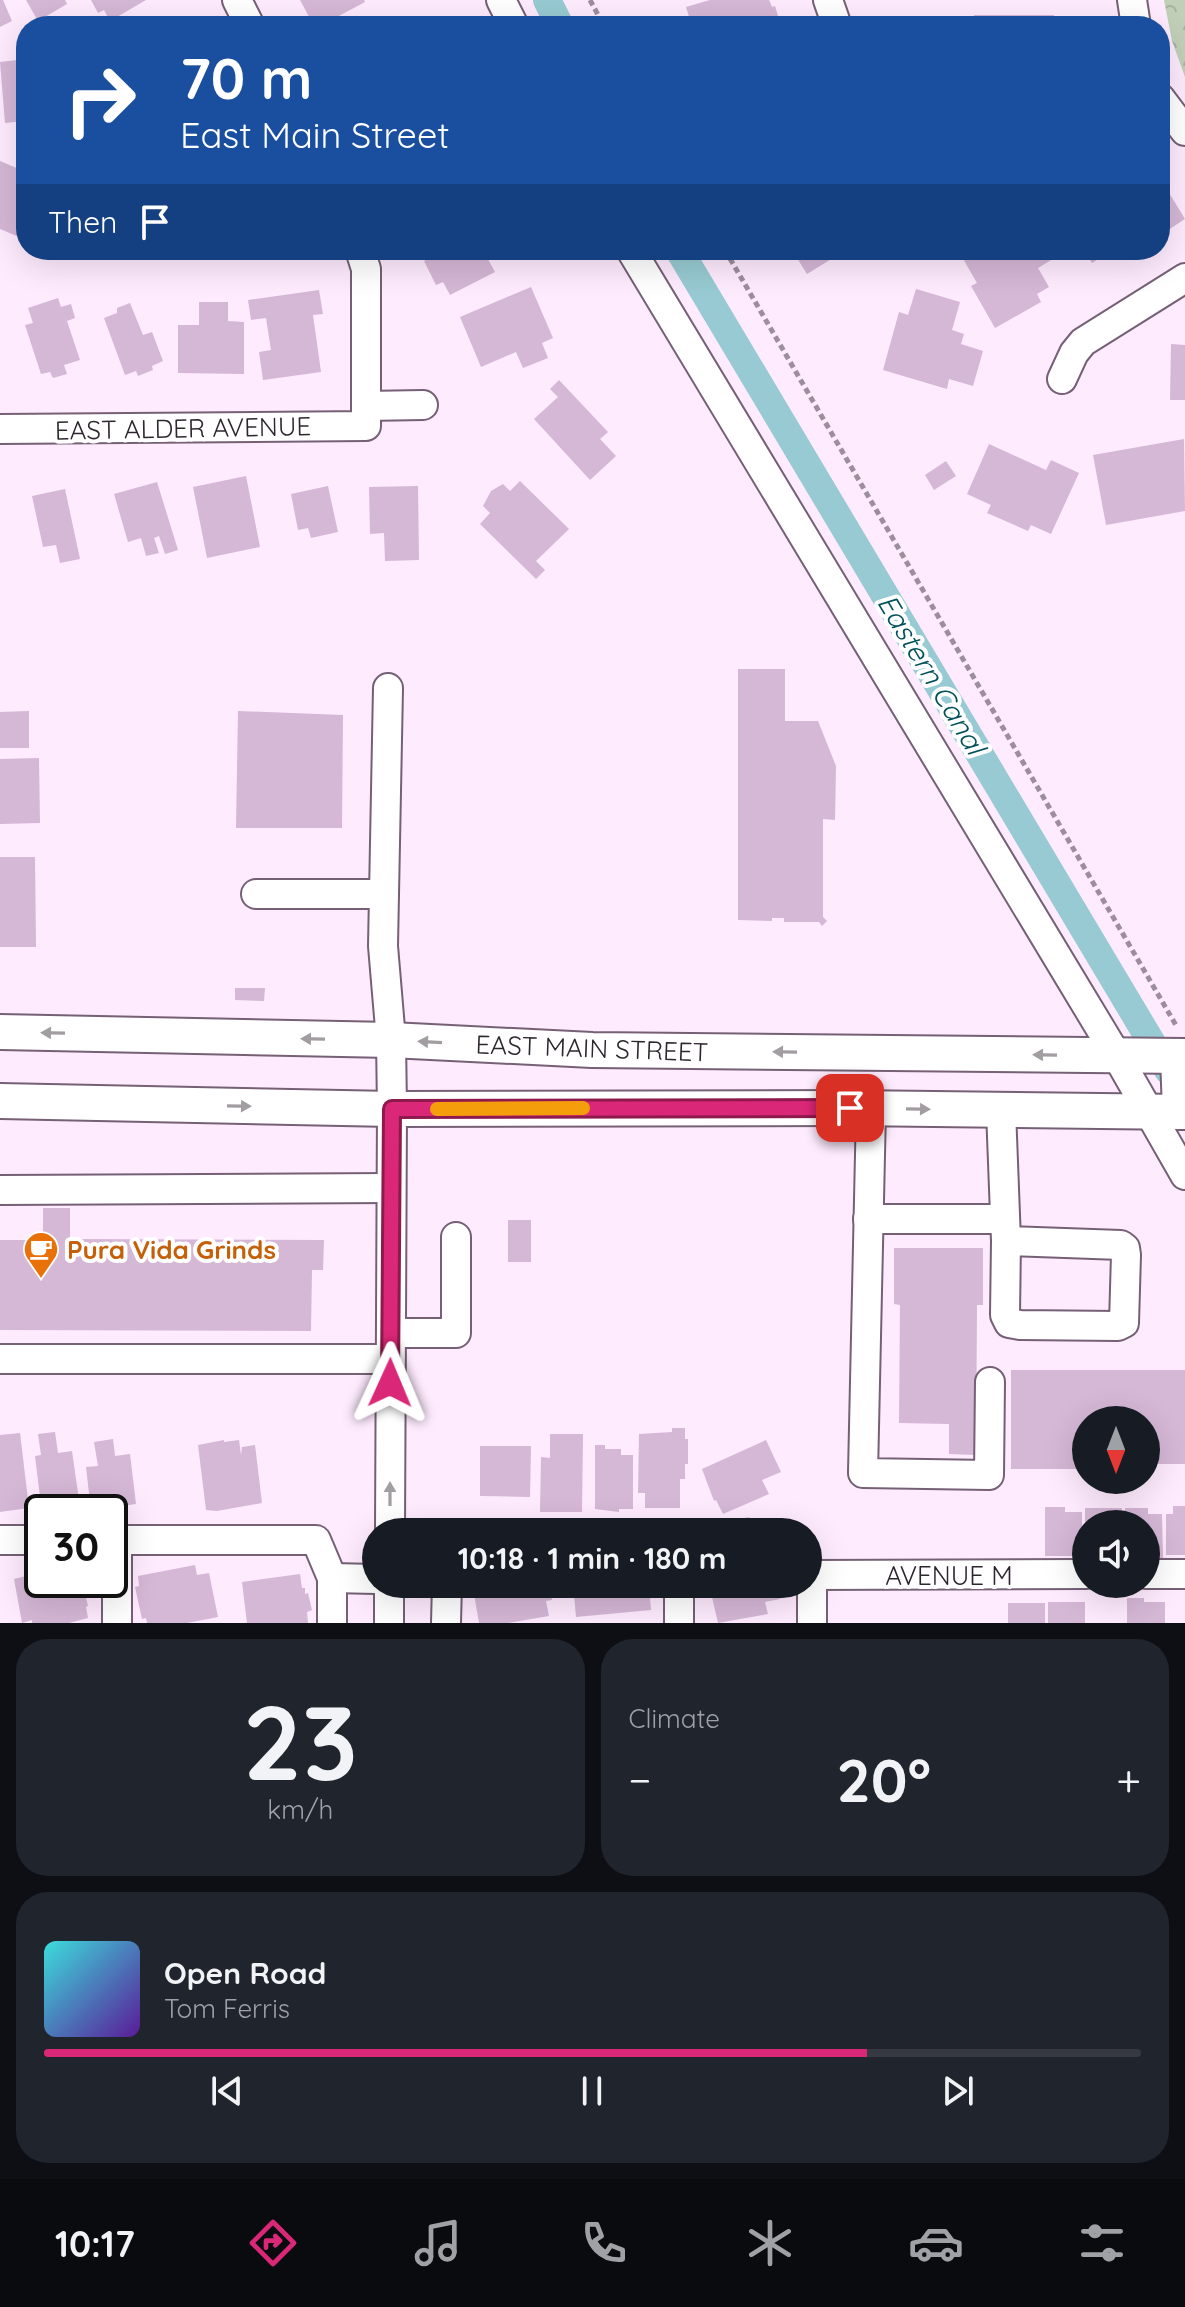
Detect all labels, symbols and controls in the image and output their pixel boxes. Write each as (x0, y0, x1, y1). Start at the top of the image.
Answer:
text: 70 m (180, 43, 312, 113)
icon: right (48, 48, 152, 152)
text: East Main Street (180, 112, 450, 157)
icon: arrive (133, 200, 177, 244)
text: Then (48, 203, 117, 241)
street label: EAST ALDER AVENUE (55, 409, 311, 447)
water label: Eastern Canal (870, 588, 995, 763)
one-way arrow (40, 1027, 65, 1039)
street label: EAST MAIN STREET (475, 1027, 709, 1069)
one-way arrow (300, 1032, 325, 1045)
one-way arrow (417, 1036, 442, 1049)
one-way arrow (772, 1046, 797, 1058)
one-way arrow (1032, 1049, 1057, 1062)
pin (816, 1074, 884, 1142)
icon: arrive (828, 1086, 872, 1130)
one-way arrow (227, 1100, 252, 1112)
one-way arrow (906, 1103, 931, 1115)
cafe icon: Pura Vida Grinds (22, 1230, 60, 1280)
place label: Pura Vida Grinds (67, 1233, 276, 1266)
position arrow (348, 1341, 432, 1425)
north arrow (1072, 1406, 1160, 1494)
map controls (1072, 1406, 1160, 1598)
one-way arrow (384, 1481, 396, 1506)
speed limit sign: 30 (24, 1494, 128, 1598)
button: sound (1072, 1510, 1160, 1598)
text: 10:18 · 1 min · 180 m (458, 1539, 726, 1577)
street label: AVENUE M (885, 1559, 1013, 1592)
text: 23 (243, 1676, 358, 1806)
text: Climate (629, 1702, 720, 1735)
text: 20° (837, 1742, 931, 1817)
text: − (629, 1752, 651, 1807)
text: + (1116, 1752, 1141, 1807)
text: km/h (267, 1793, 333, 1826)
text: Open Road (164, 1954, 326, 1992)
text: Tom Ferris (164, 1992, 290, 2025)
icon: previous (205, 2069, 249, 2113)
icon: pause (570, 2069, 614, 2113)
icon: next (936, 2069, 980, 2113)
icon: directions (245, 2215, 301, 2271)
icon: music (410, 2215, 466, 2271)
icon: phone (576, 2215, 632, 2271)
icon: climate (742, 2215, 798, 2271)
icon: car (908, 2215, 964, 2271)
icon: filters (1074, 2215, 1130, 2271)
text: 10:17 (55, 2221, 135, 2266)

